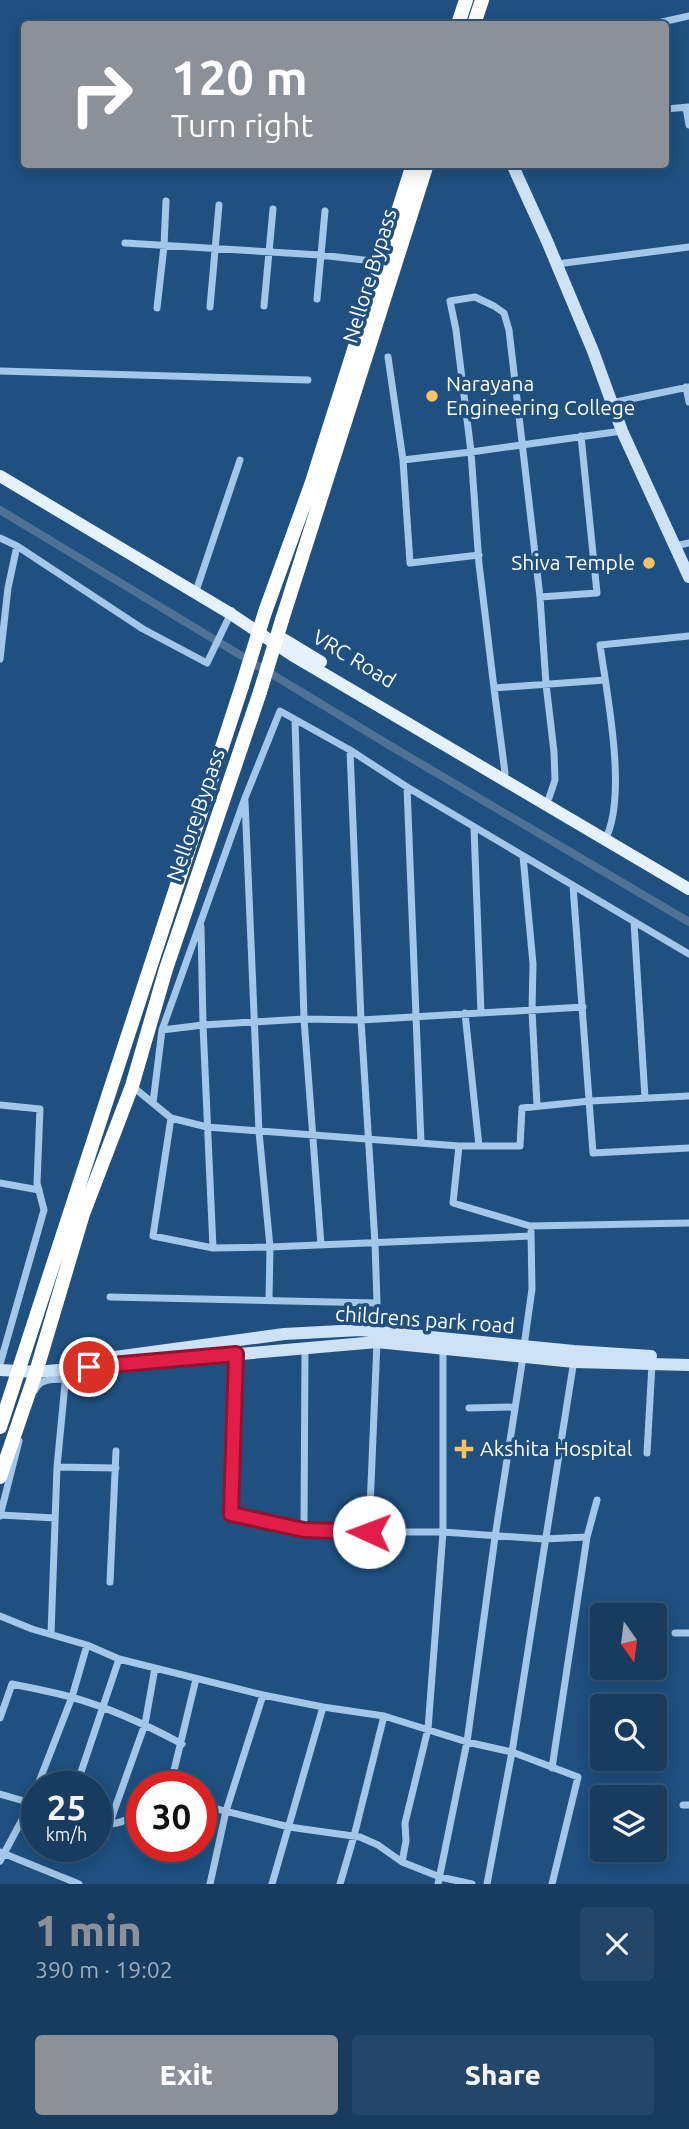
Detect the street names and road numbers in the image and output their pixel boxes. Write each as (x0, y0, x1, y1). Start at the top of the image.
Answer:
street label: Nellore Bypass (337, 206, 401, 346)
street label: VRC Road (309, 624, 400, 692)
street label: Nellore Bypass (161, 745, 229, 884)
street label: childrens park road (335, 1301, 516, 1337)

